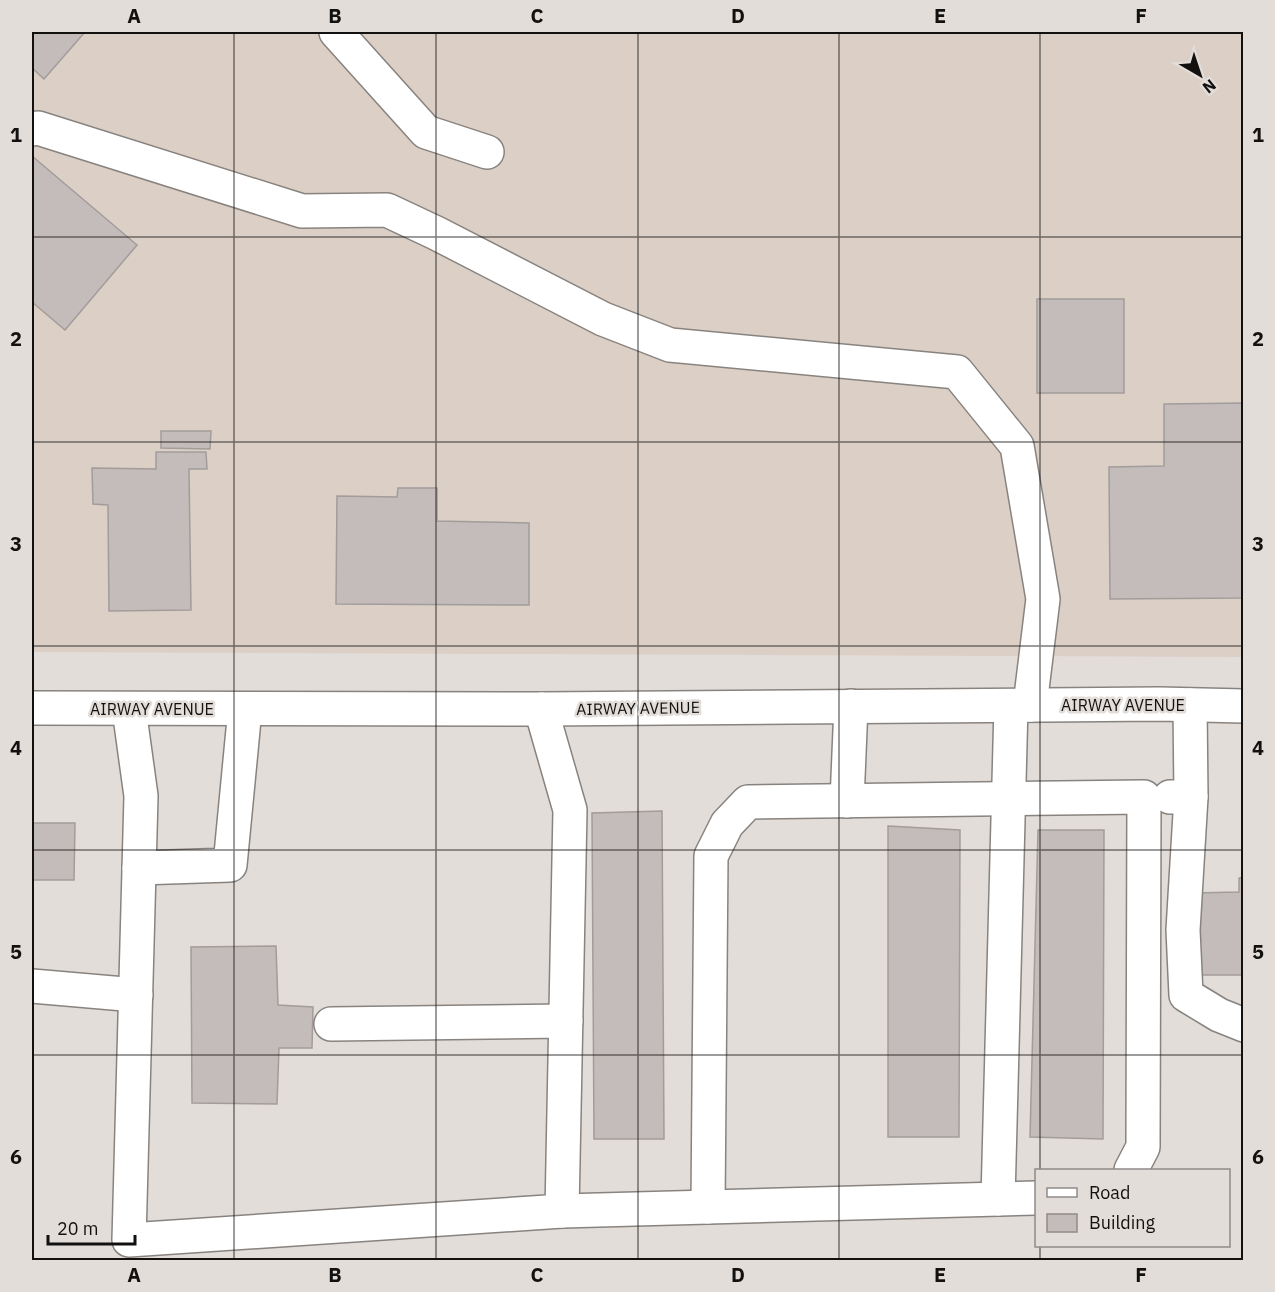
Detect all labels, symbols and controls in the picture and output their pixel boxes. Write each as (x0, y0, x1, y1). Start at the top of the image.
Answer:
text: A (127, 2, 141, 29)
text: B (328, 2, 342, 29)
text: C (530, 2, 544, 29)
text: D (731, 2, 745, 29)
text: E (934, 2, 946, 29)
text: F (1135, 2, 1147, 29)
north arrow (1170, 45, 1230, 105)
text: N (1199, 75, 1220, 98)
text: 1 (10, 121, 22, 148)
text: 1 (1252, 121, 1264, 148)
text: 2 (10, 325, 22, 352)
text: 2 (1252, 325, 1264, 352)
text: 3 (10, 530, 22, 557)
text: 3 (1252, 530, 1264, 557)
street label: AIRWAY AVENUE (1061, 695, 1185, 715)
street label: AIRWAY AVENUE (576, 697, 700, 719)
street label: AIRWAY AVENUE (90, 699, 214, 719)
text: 4 (10, 734, 22, 761)
text: 4 (1252, 734, 1264, 761)
text: 5 (10, 938, 22, 965)
text: 5 (1252, 938, 1264, 965)
text: 6 (10, 1143, 22, 1170)
text: 6 (1252, 1143, 1264, 1170)
legend (1035, 1169, 1230, 1247)
text: Road (1089, 1181, 1130, 1204)
scale bar (48, 1208, 135, 1246)
text: Building (1089, 1211, 1156, 1234)
text: 20 m (57, 1217, 99, 1240)
text: A (127, 1261, 141, 1288)
text: B (328, 1261, 342, 1288)
text: C (530, 1261, 544, 1288)
text: D (731, 1261, 745, 1288)
text: E (934, 1261, 946, 1288)
text: F (1135, 1261, 1147, 1288)

